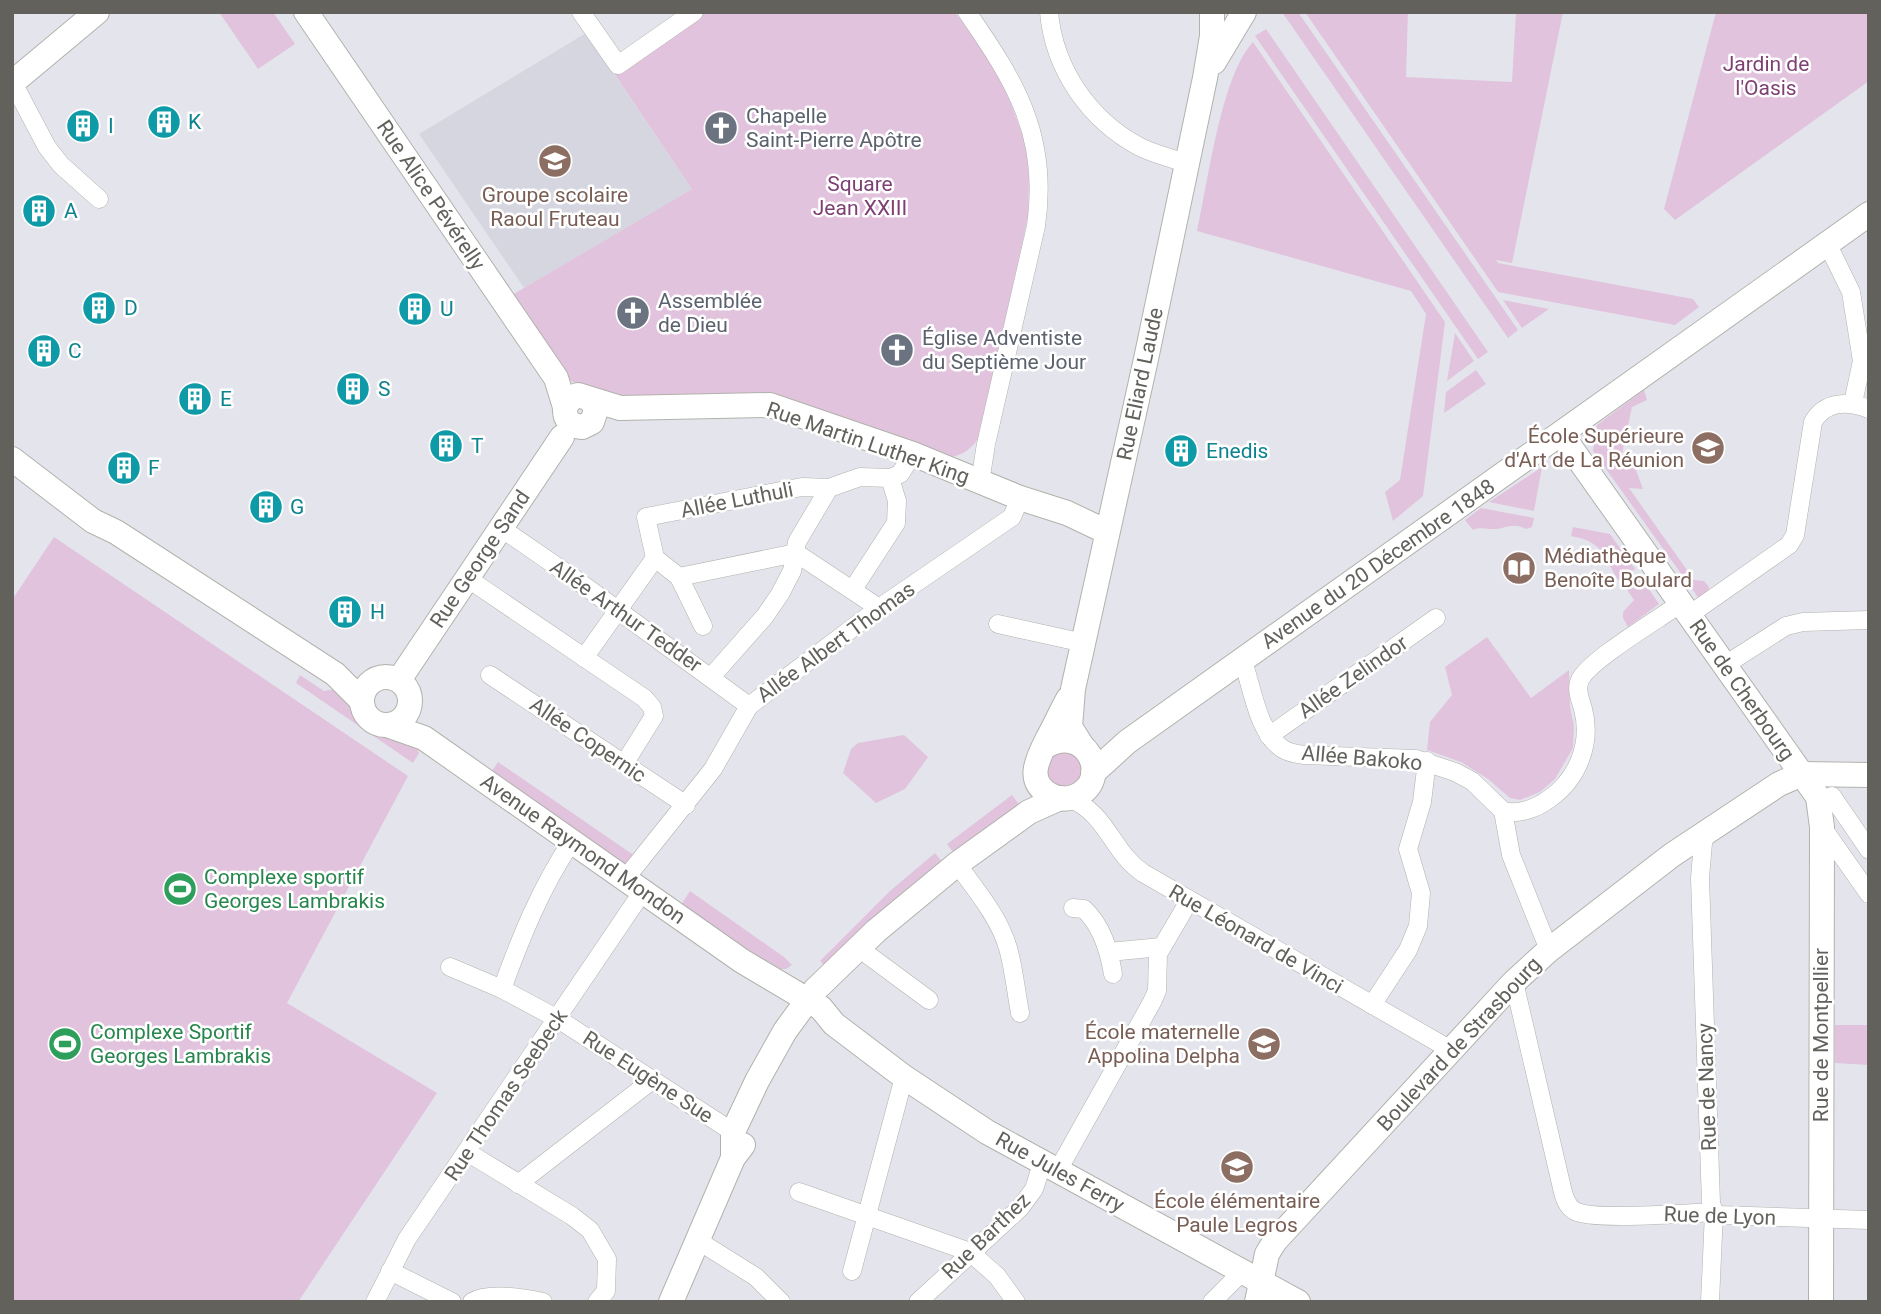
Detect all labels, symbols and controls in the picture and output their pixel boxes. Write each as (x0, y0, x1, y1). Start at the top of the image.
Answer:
park label: Jardin de l'Oasis (1723, 52, 1809, 100)
building icon: K (145, 103, 183, 141)
place label: Chapelle Saint-Pierre Apôtre (746, 104, 922, 152)
building icon: I (64, 107, 102, 145)
church icon: Chapelle Saint-Pierre Apôtre (702, 109, 740, 147)
place label: K (188, 110, 202, 134)
place label: I (108, 114, 114, 138)
street label: Rue Alice Pévérelly (372, 115, 490, 275)
school or university icon: Groupe scolaire Raoul Fruteau (536, 142, 574, 180)
park label: Square Jean XXIII (813, 172, 907, 220)
place label: Groupe scolaire Raoul Fruteau (482, 183, 628, 231)
building icon: A (20, 192, 58, 230)
place label: A (64, 199, 78, 223)
building icon: D (80, 289, 118, 327)
place label: Assemblée de Dieu (658, 289, 762, 337)
building icon: U (396, 290, 434, 328)
church icon: Assemblée de Dieu (614, 294, 652, 332)
place label: D (124, 296, 138, 320)
place label: U (440, 297, 454, 321)
street label: Rue Eliard Laude (1112, 305, 1168, 463)
place label: Église Adventiste du Septième Jour (922, 326, 1086, 374)
church icon: Église Adventiste du Septième Jour (878, 331, 916, 369)
building icon: C (25, 332, 63, 370)
place label: C (68, 339, 82, 363)
building icon: S (334, 370, 372, 408)
place label: S (378, 377, 390, 401)
building icon: E (176, 380, 214, 418)
place label: E (220, 387, 232, 411)
street label: Rue Martin Luther King (763, 397, 973, 489)
place label: École Supérieure d'Art de La Réunion (1504, 424, 1684, 472)
building icon: T (427, 427, 465, 465)
school or university icon: École Supérieure d'Art de La Réunion (1689, 429, 1727, 467)
building icon: Enedis (1162, 432, 1200, 470)
place label: T (471, 434, 484, 458)
place label: Enedis (1206, 439, 1268, 463)
building icon: F (105, 449, 143, 487)
place label: F (148, 456, 160, 480)
street label: Avenue du 20 Décembre 1848 (1257, 474, 1499, 654)
street label: Allée Luthuli (679, 477, 795, 523)
street label: Rue George Sand (425, 486, 535, 632)
building icon: G (247, 488, 285, 526)
place label: G (290, 495, 304, 519)
place label: Médiathèque Benoîte Boulard (1544, 544, 1692, 592)
library icon: Médiathèque Benoîte Boulard (1500, 549, 1538, 587)
street label: Allée Arthur Tedder (546, 555, 706, 677)
street label: Allée Albert Thomas (752, 577, 920, 707)
building icon: H (326, 593, 364, 631)
place label: H (370, 600, 385, 624)
street label: Rue de Cherbourg (1684, 615, 1800, 765)
street label: Allée Zelindor (1294, 631, 1412, 723)
street label: Allée Copernic (525, 692, 651, 788)
street label: Allée Bakoko (1301, 741, 1423, 775)
street label: Avenue Raymond Mondon (476, 769, 690, 929)
place label: Complexe sportif Georges Lambrakis (204, 865, 385, 913)
sports icon: Complexe sportif Georges Lambrakis (161, 870, 199, 908)
street label: Rue Léonard de Vinci (1165, 879, 1347, 999)
street label: Rue de Montpellier (1809, 948, 1833, 1122)
street label: Boulevard de Strasbourg (1372, 952, 1546, 1136)
street label: Rue Thomas Seebeck (440, 1004, 573, 1185)
place label: Complexe Sportif Georges Lambrakis (90, 1020, 271, 1068)
place label: École maternelle Appolina Delpha (1085, 1020, 1240, 1068)
street label: Rue de Nancy (1693, 1023, 1721, 1151)
sports icon: Complexe Sportif Georges Lambrakis (46, 1025, 84, 1063)
school or university icon: École maternelle Appolina Delpha (1245, 1025, 1283, 1063)
street label: Rue Eugène Sue (578, 1026, 718, 1128)
street label: Rue Jules Ferry (992, 1127, 1128, 1217)
school or university icon: École élémentaire Paule Legros (1218, 1148, 1256, 1186)
street label: Rue Barthez (937, 1188, 1035, 1284)
place label: École élémentaire Paule Legros (1154, 1189, 1320, 1237)
street label: Rue de Lyon (1663, 1202, 1777, 1230)

